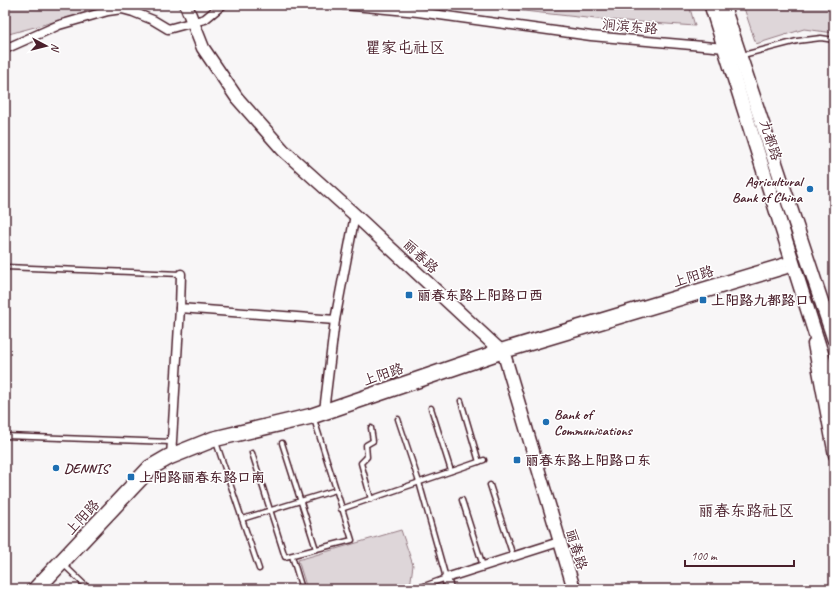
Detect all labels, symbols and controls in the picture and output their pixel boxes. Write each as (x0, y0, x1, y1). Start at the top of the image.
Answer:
street label: 涧滨东路 (601, 16, 659, 37)
north arrow (26, 26, 66, 66)
district label: 瞿家屯社区 (365, 38, 445, 58)
text: N (48, 43, 63, 54)
street label: 九都路 (756, 118, 785, 163)
place label: Agricultural Bank of China (732, 173, 805, 206)
marker: Agricultural Bank of China (805, 184, 815, 194)
street label: 丽春路 (400, 236, 442, 277)
street label: 上阳路 (671, 262, 716, 291)
place label: 丽春东路上阳路口西 (417, 287, 543, 304)
marker: 丽春东路上阳路口西 (404, 290, 414, 300)
place label: 上阳路九都路口 (711, 292, 809, 309)
marker: 上阳路九都路口 (698, 295, 708, 305)
street label: 上阳路 (361, 360, 406, 389)
place label: Bank of Communications (554, 406, 634, 439)
marker: Bank of Communications (541, 417, 551, 427)
place label: 丽春东路上阳路口东 (525, 452, 651, 469)
marker: 丽春东路上阳路口东 (512, 455, 522, 465)
place label: DENNIS (64, 460, 112, 477)
marker: DENNIS (51, 463, 61, 473)
place label: 上阳路丽春东路口南 (139, 469, 265, 486)
marker: 上阳路丽春东路口南 (126, 472, 136, 482)
street label: 上阳路 (62, 496, 103, 538)
district label: 丽春东路社区 (698, 501, 794, 521)
street label: 丽春路 (562, 527, 591, 572)
scale bar (685, 542, 794, 568)
text: 100 m (691, 548, 718, 564)

